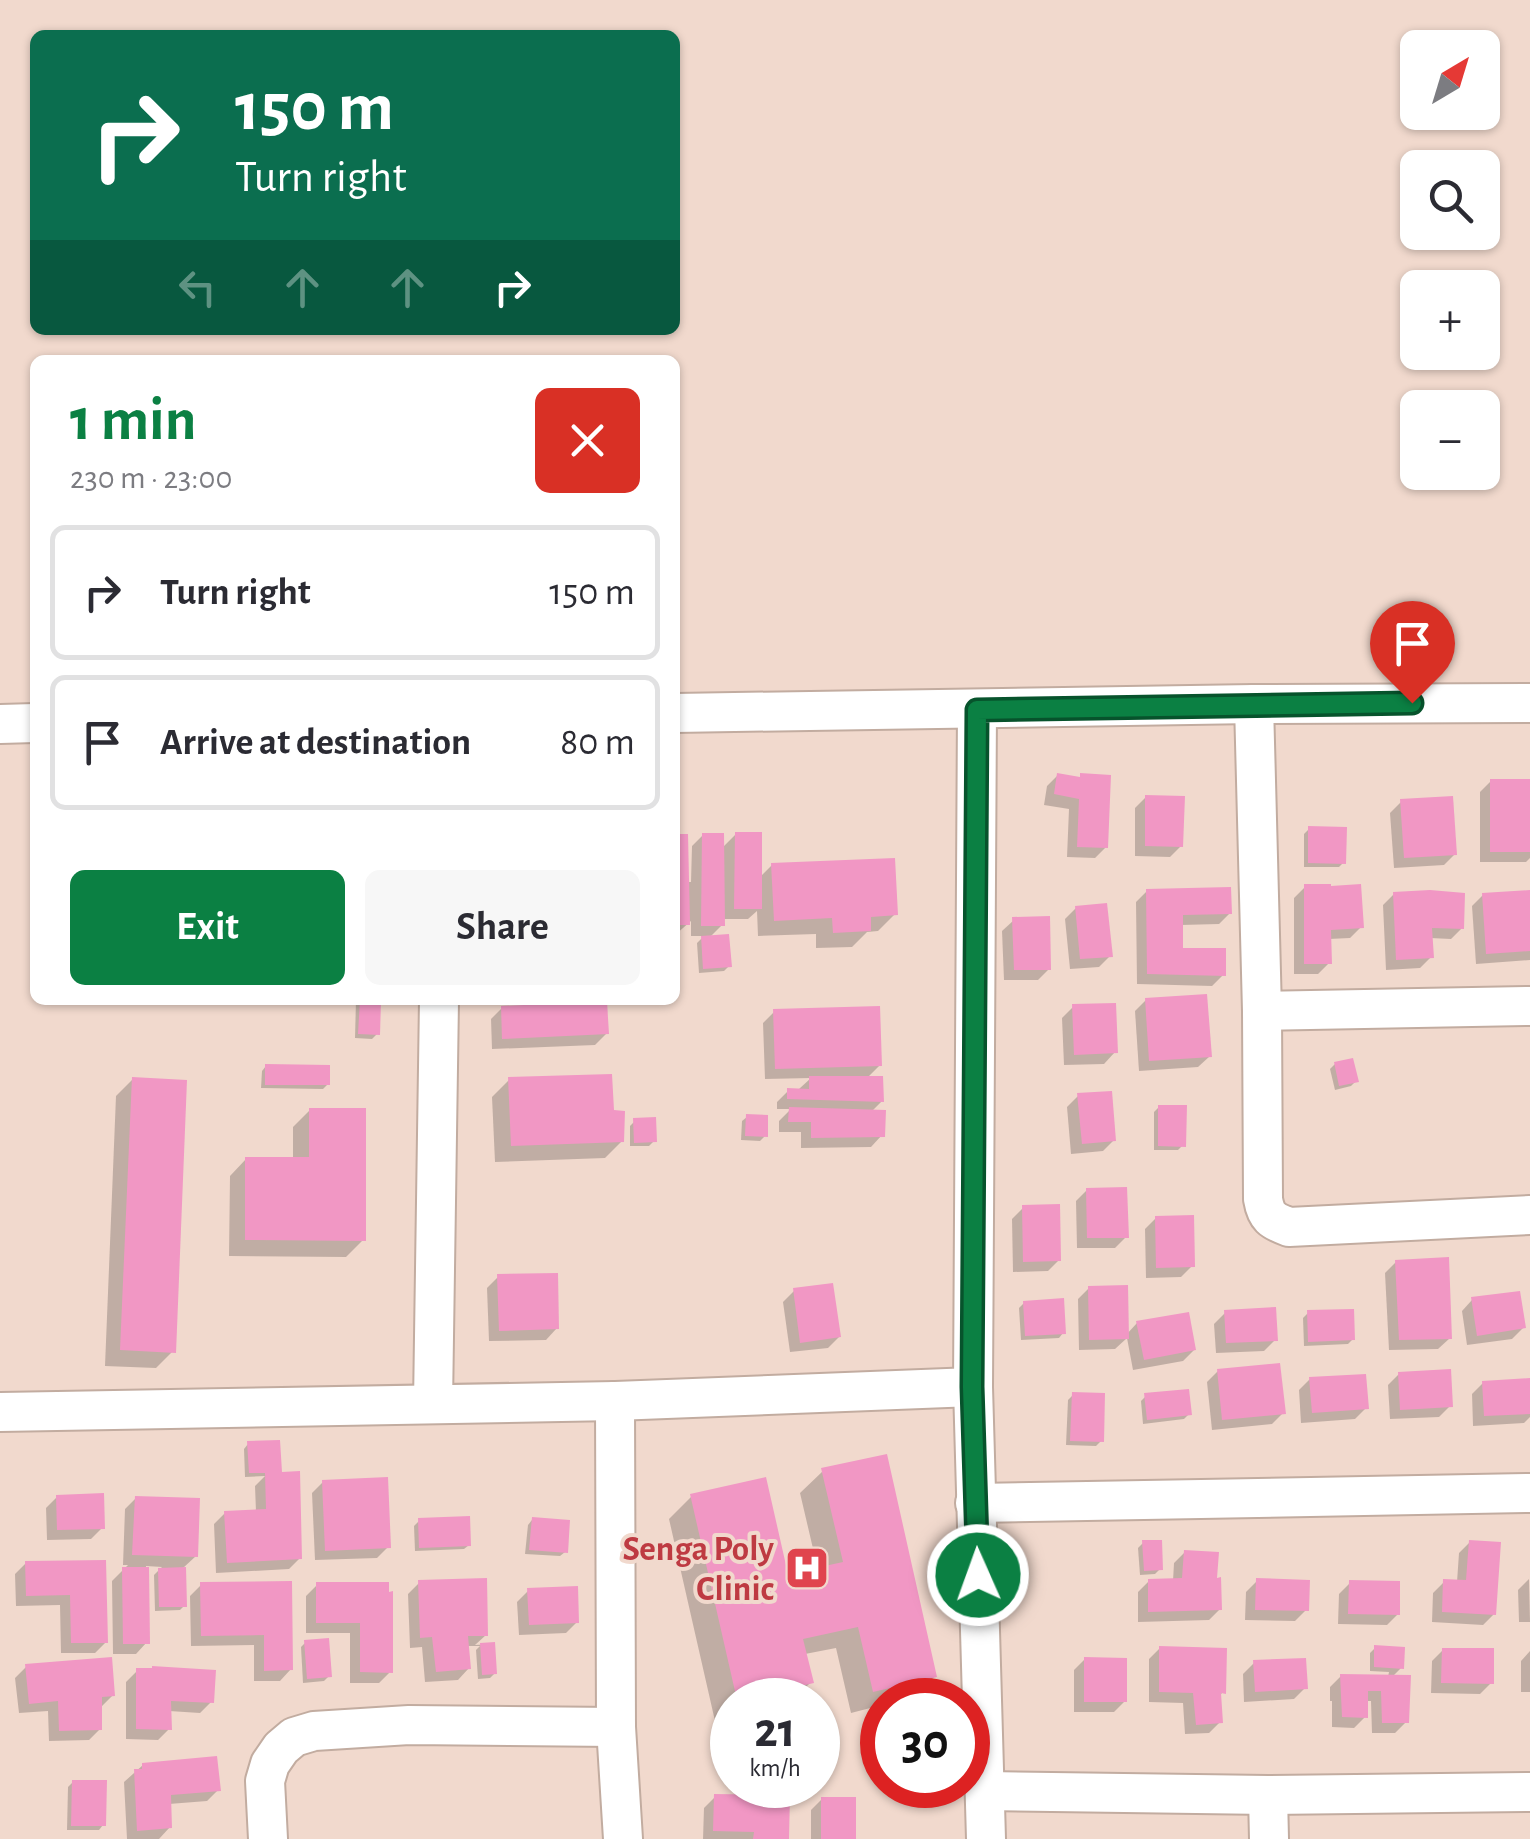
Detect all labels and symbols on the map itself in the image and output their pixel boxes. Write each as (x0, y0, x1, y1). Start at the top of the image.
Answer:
north arrow (1400, 30, 1500, 130)
pin (1370, 601, 1455, 704)
position arrow (926, 1523, 1030, 1627)
place label: Senga Poly Clinic (622, 1532, 775, 1607)
hospital icon: Senga Poly Clinic (784, 1545, 830, 1591)
speed limit sign: 30 (860, 1678, 990, 1808)

